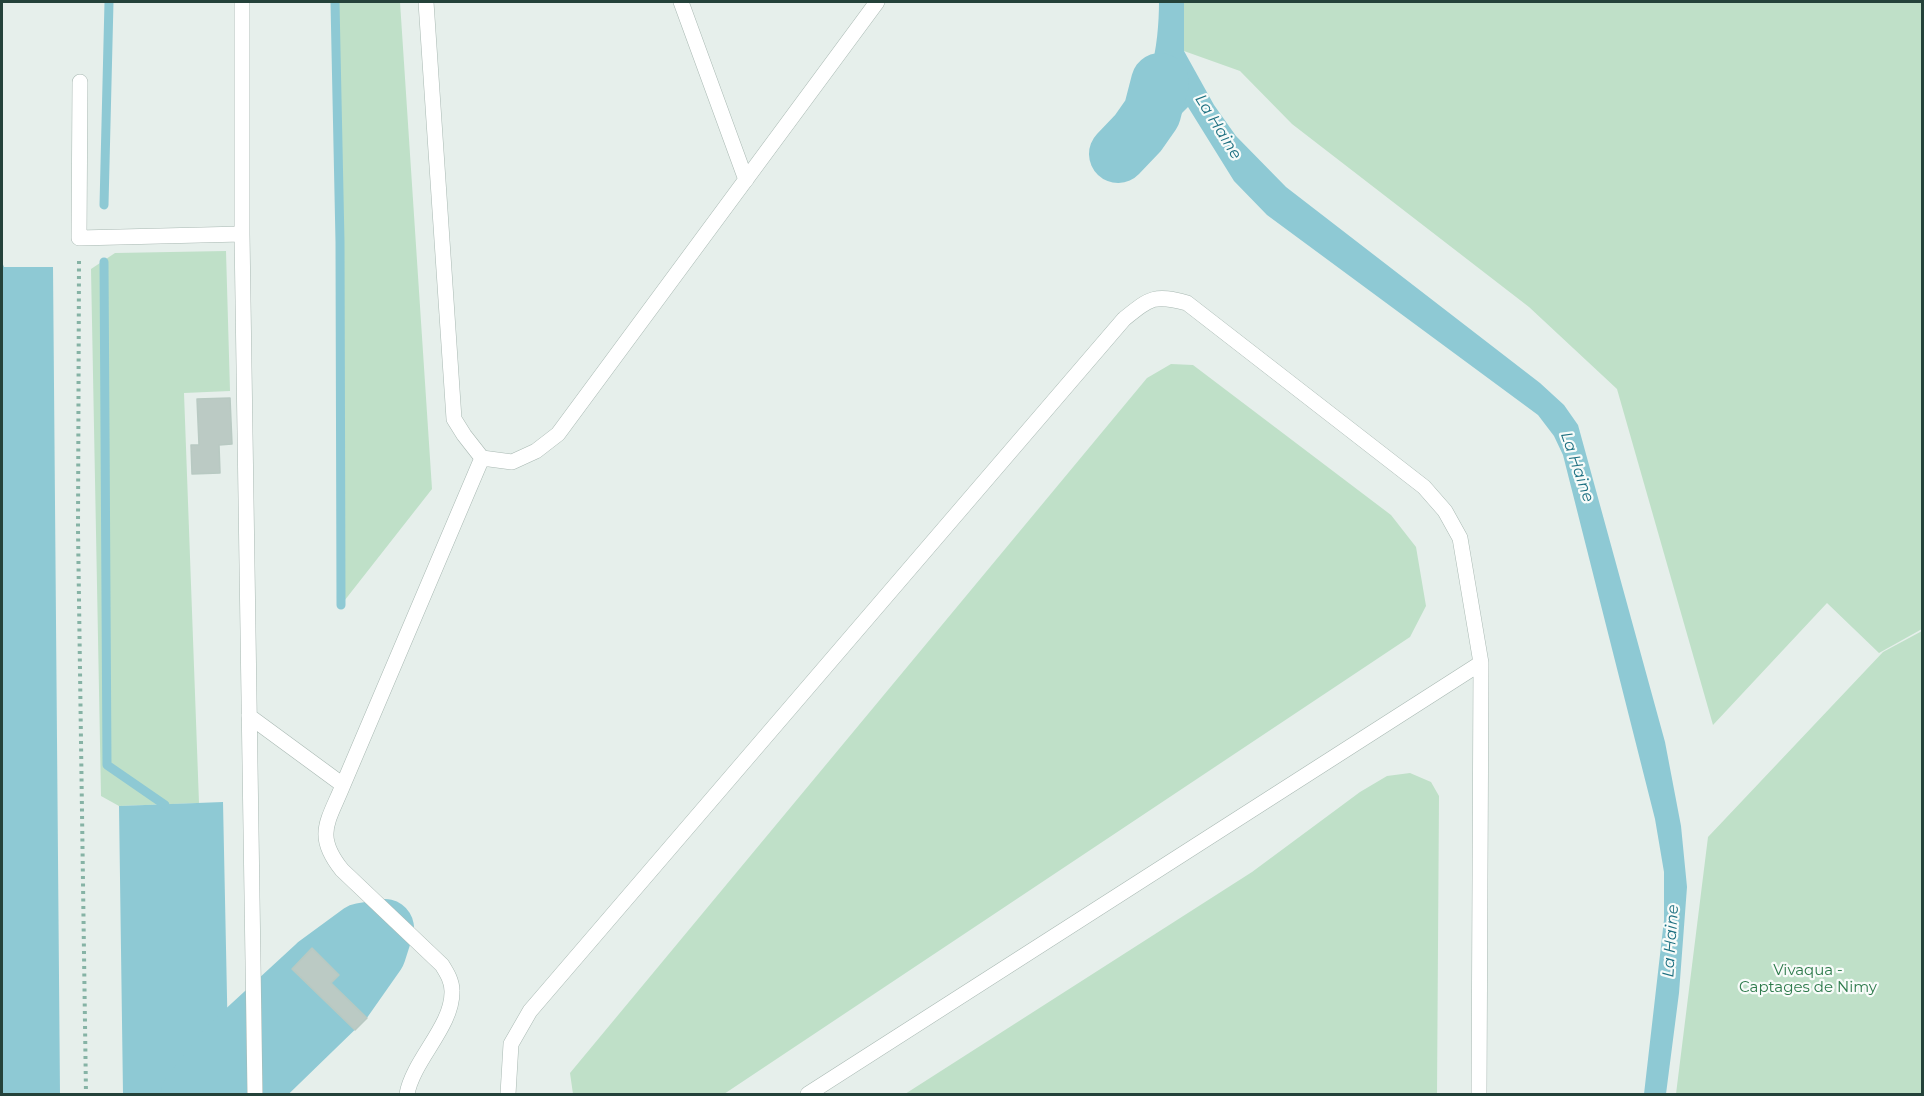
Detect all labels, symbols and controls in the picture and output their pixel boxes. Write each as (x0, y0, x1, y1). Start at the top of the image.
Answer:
water label: La Haine (1191, 91, 1245, 163)
water label: La Haine (1556, 429, 1598, 505)
water label: La Haine (1659, 904, 1683, 978)
park label: Vivaqua - Captages de Nimy (1739, 962, 1877, 997)

